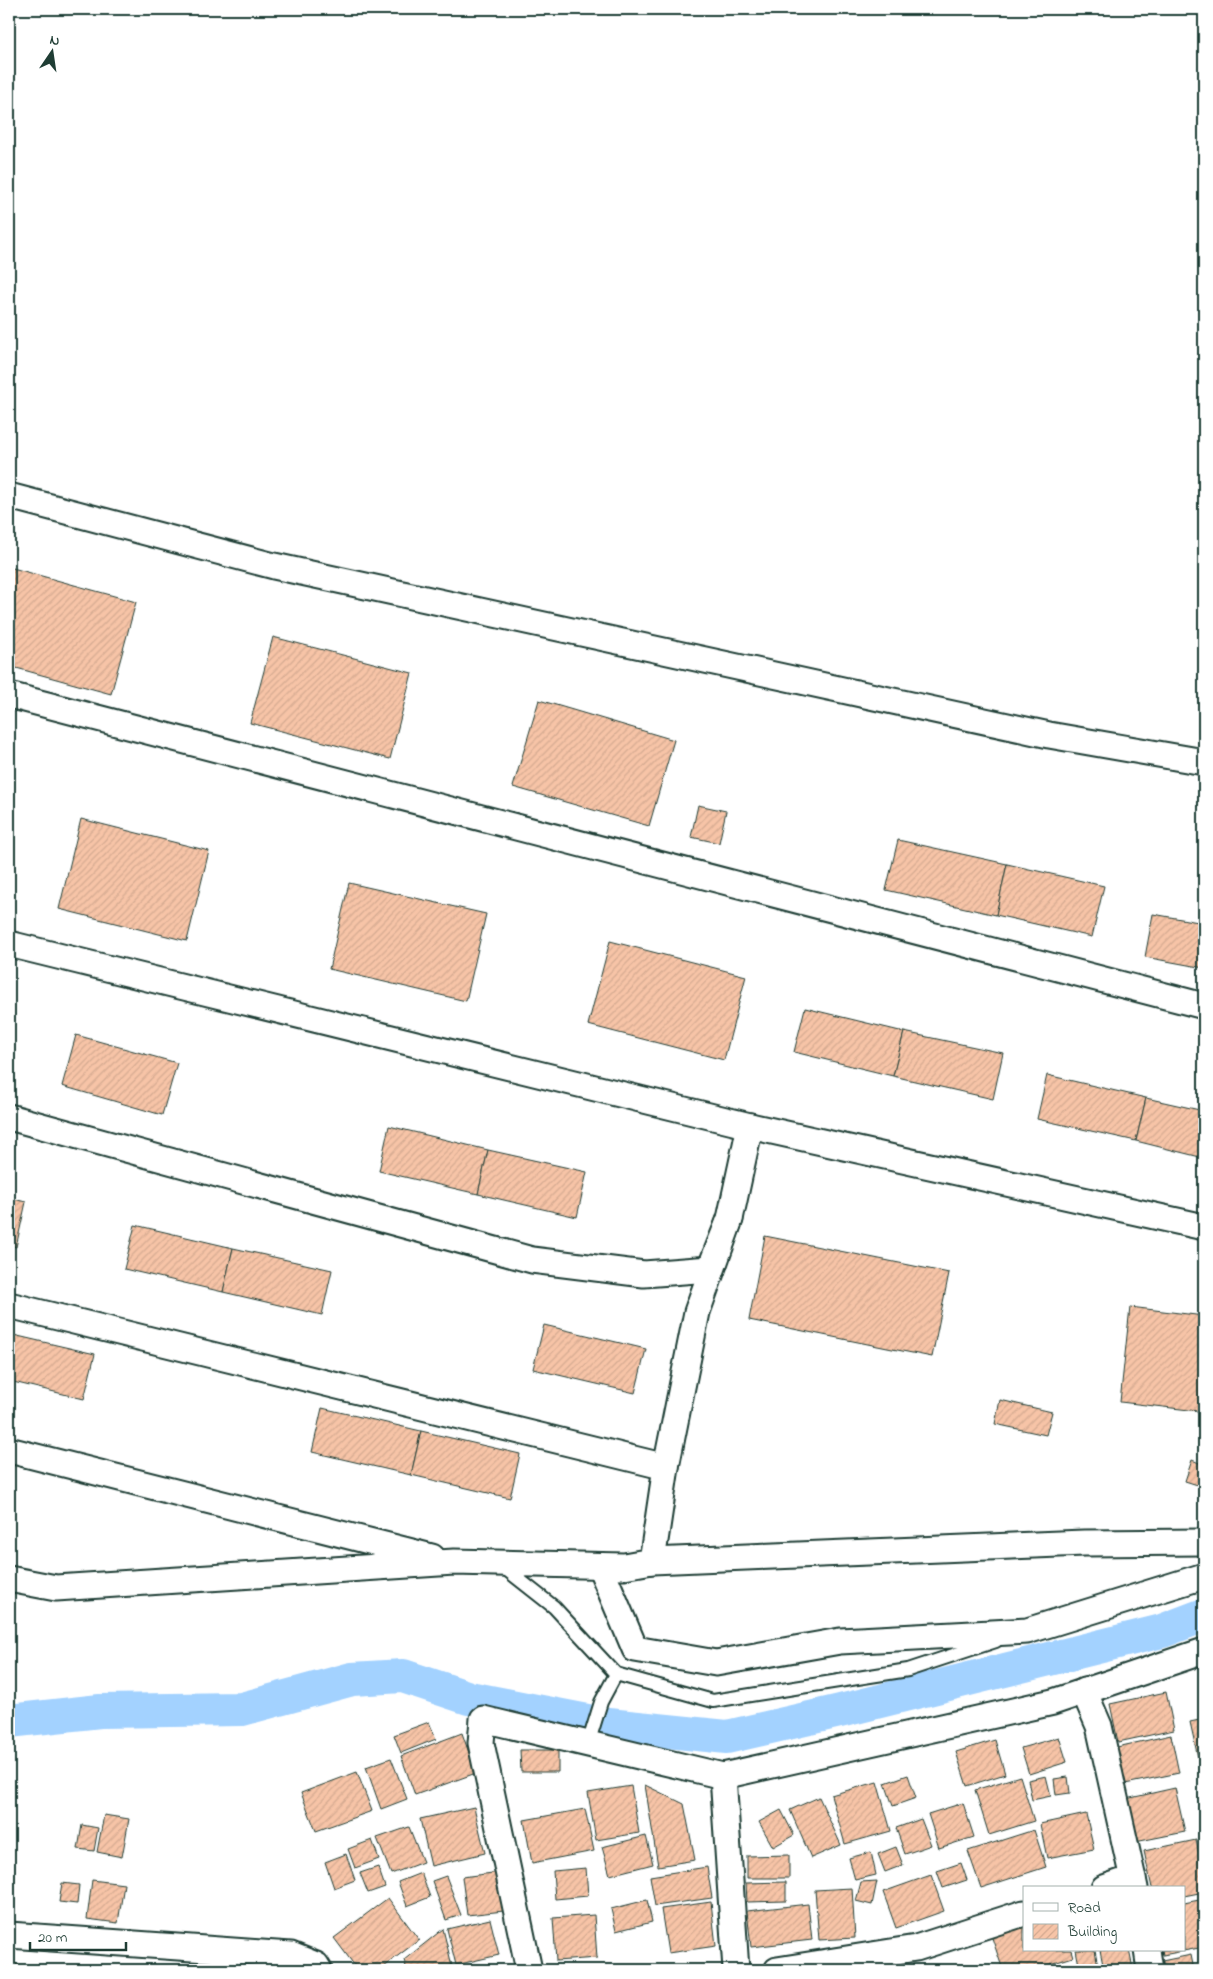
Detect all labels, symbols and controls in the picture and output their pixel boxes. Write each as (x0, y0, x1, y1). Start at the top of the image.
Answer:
north arrow (28, 28, 78, 78)
text: N (48, 30, 62, 52)
legend (1023, 1886, 1186, 1952)
text: Road (1068, 1897, 1101, 1919)
scale bar (30, 1919, 126, 1951)
text: Building (1067, 1921, 1117, 1944)
text: 20 m (38, 1927, 68, 1949)

